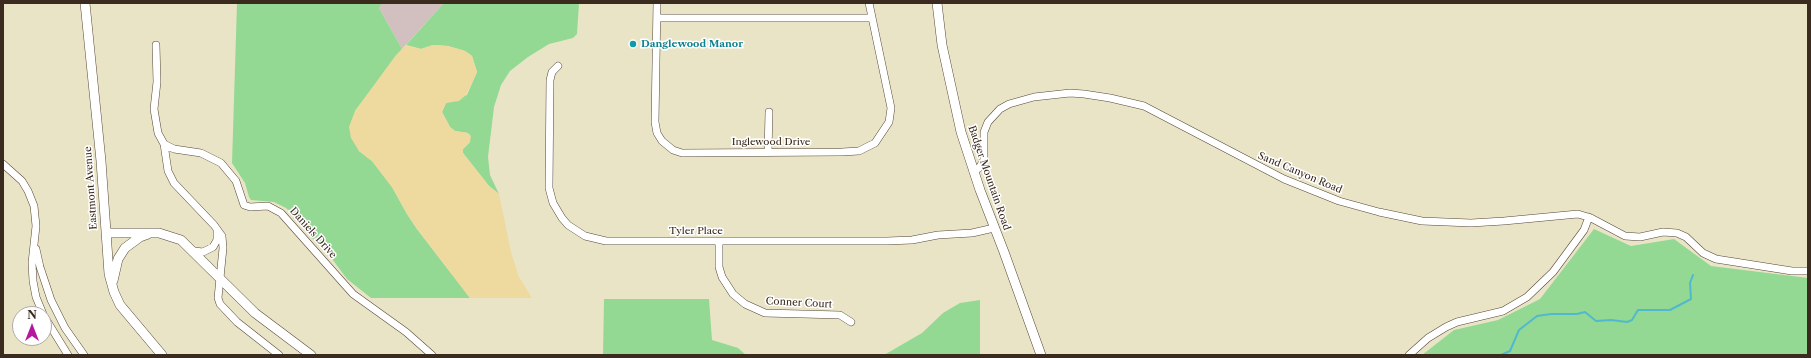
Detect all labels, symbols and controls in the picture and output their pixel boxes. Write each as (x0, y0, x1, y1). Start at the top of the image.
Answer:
place label: Danglewood Manor (641, 38, 743, 50)
marker: Danglewood Manor (628, 39, 638, 49)
street label: Badger Mountain Road (965, 124, 1013, 232)
street label: Inglewood Drive (732, 136, 810, 148)
street label: Eastmont Avenue (82, 146, 100, 230)
street label: Sand Canyon Road (1256, 150, 1344, 196)
street label: Daniels Drive (287, 205, 339, 261)
street label: Tyler Place (669, 225, 723, 237)
street label: Conner Court (765, 295, 833, 311)
north arrow (12, 306, 52, 346)
text: N (27, 308, 37, 322)

